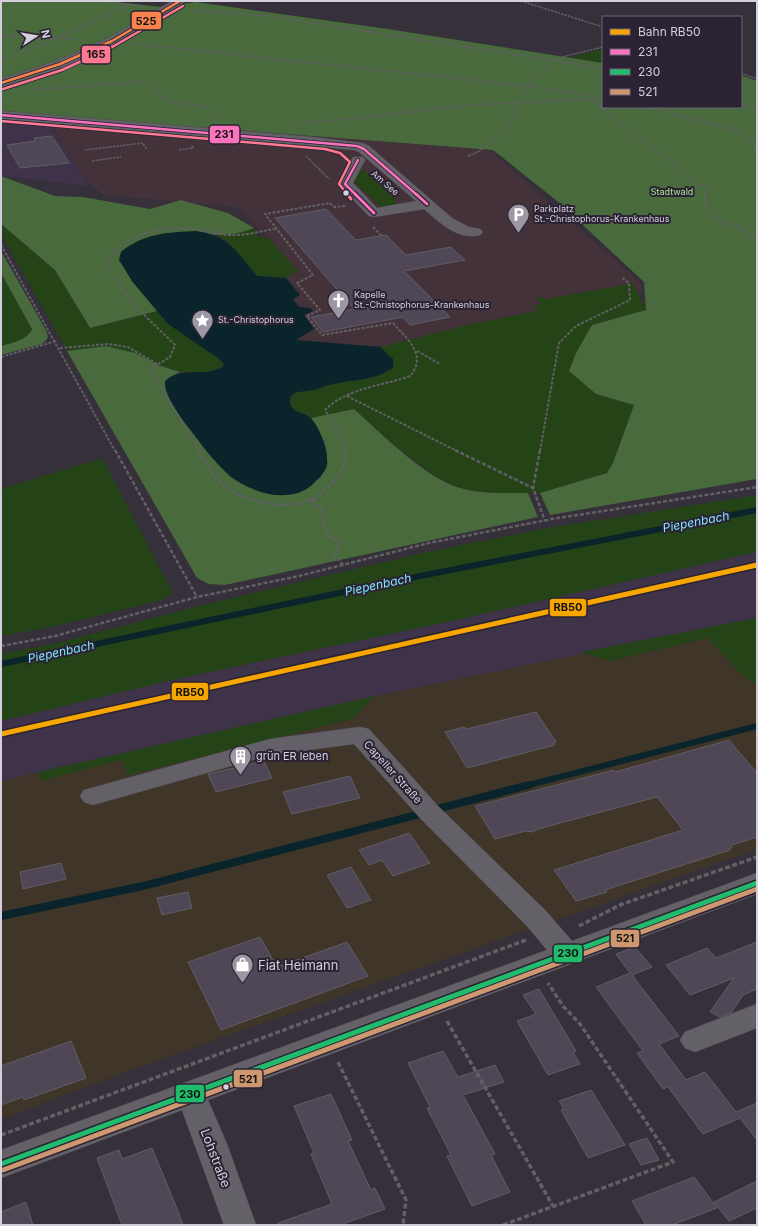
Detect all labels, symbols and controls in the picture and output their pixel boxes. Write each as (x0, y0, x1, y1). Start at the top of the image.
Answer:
line badge: 525 (131, 11, 162, 30)
text: 525 (136, 14, 157, 28)
north arrow (16, 16, 56, 56)
legend (602, 16, 742, 108)
text: Bahn RB50 (638, 24, 701, 39)
text: N (38, 28, 54, 39)
text: 231 (638, 44, 658, 59)
line badge: 165 (81, 45, 111, 64)
text: 165 (87, 47, 105, 61)
text: 230 (638, 64, 660, 79)
text: 521 (638, 84, 658, 99)
line badge: 231 (209, 125, 240, 144)
text: 231 (215, 127, 234, 141)
street label: Am See (369, 168, 401, 198)
park label: Stadtwald (651, 186, 693, 197)
unlabelled marker (341, 188, 351, 198)
parking icon: Parkplatz St.-Christophorus-Krankenhaus (506, 201, 532, 234)
place label: Parkplatz St.-Christophorus-Krankenhaus (534, 203, 670, 224)
church icon: Kapelle St.-Christophorus-Krankenhaus (326, 287, 352, 320)
place label: Kapelle St.-Christophorus-Krankenhaus (354, 289, 490, 310)
place icon: St.-Christophorus (190, 307, 216, 340)
place label: St.-Christophorus (218, 314, 294, 325)
water label: Piepenbach (661, 508, 730, 535)
water label: Piepenbach (343, 570, 412, 599)
line badge: RB50 (549, 598, 587, 617)
text: RB50 (554, 600, 582, 614)
water label: Piepenbach (26, 637, 95, 666)
line badge: RB50 (171, 682, 209, 701)
text: RB50 (176, 685, 204, 699)
street label: Capeller Straße (361, 737, 425, 807)
building icon: grün ER leben (227, 743, 253, 776)
place label: grün ER leben (256, 749, 329, 763)
line badge: 521 (610, 929, 640, 948)
text: 521 (616, 931, 635, 945)
line badge: 230 (553, 944, 583, 963)
text: 230 (557, 946, 579, 960)
shop icon: Fiat Heimann (230, 952, 256, 985)
place label: Fiat Heimann (258, 957, 338, 973)
line badge: 521 (233, 1069, 263, 1088)
text: 521 (239, 1072, 258, 1086)
unlabelled marker (221, 1082, 231, 1092)
line badge: 230 (175, 1084, 205, 1103)
text: 230 (179, 1087, 201, 1101)
street label: Lohstraße (197, 1126, 235, 1190)

